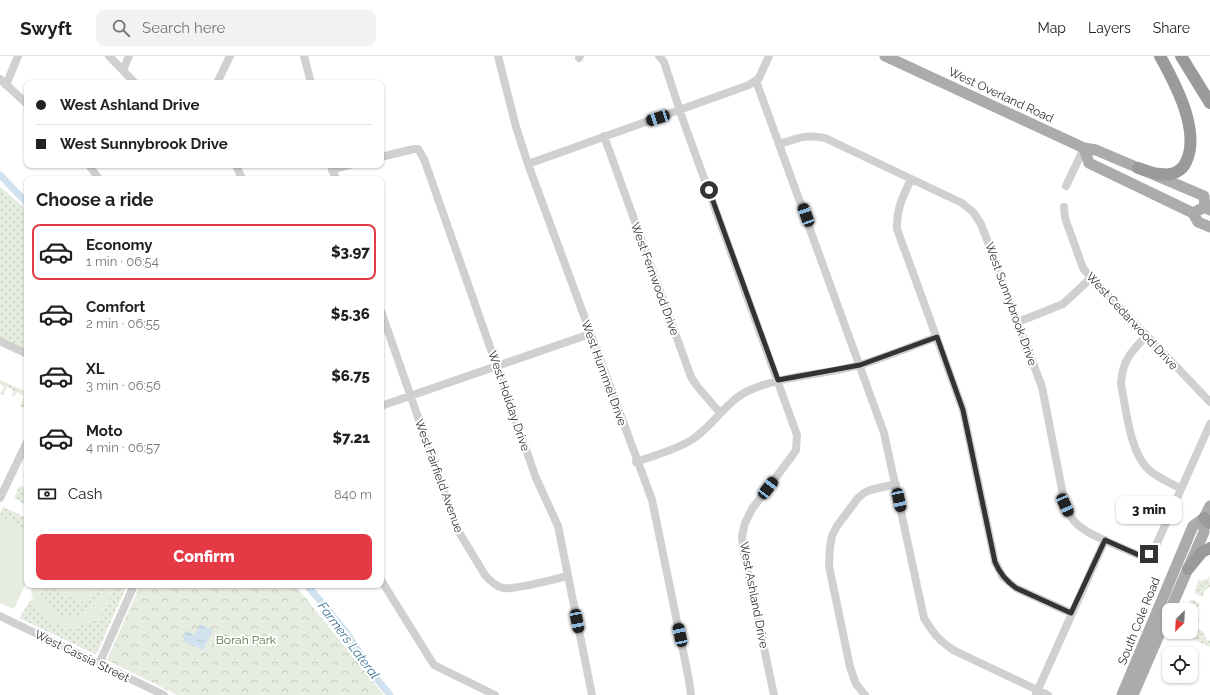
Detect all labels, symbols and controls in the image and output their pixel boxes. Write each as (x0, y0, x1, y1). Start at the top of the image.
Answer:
search box (96, 10, 376, 46)
text: Swyft (20, 17, 72, 39)
icon: search (110, 17, 132, 39)
text: Search here (142, 19, 225, 37)
text: Map (1038, 20, 1066, 36)
text: Layers (1088, 20, 1131, 36)
text: Share (1153, 20, 1190, 36)
street label: West Overland Road (946, 65, 1056, 125)
text: West Ashland Drive (60, 96, 199, 114)
car (645, 109, 671, 127)
text: West Sunnybrook Drive (60, 135, 228, 153)
route start (700, 181, 718, 199)
text: Choose a ride (36, 189, 154, 210)
car (796, 202, 816, 228)
street label: West Fernwood Drive (628, 220, 682, 338)
icon: car (38, 234, 74, 270)
text: Economy (86, 236, 153, 254)
street label: West Sunnybrook Drive (982, 240, 1040, 368)
text: $3.97 (331, 243, 370, 261)
text: 1 min · 06:54 (86, 254, 159, 269)
street label: West Cedarwood Drive (1083, 269, 1181, 373)
icon: car (38, 296, 74, 332)
text: Comfort (86, 298, 145, 316)
text: $5.36 (331, 305, 370, 323)
text: 2 min · 06:55 (86, 316, 160, 331)
street label: West Hummel Drive (578, 318, 630, 428)
street label: West Holiday Drive (485, 349, 533, 453)
icon: car (38, 358, 74, 394)
text: XL (86, 360, 104, 378)
text: $6.75 (331, 367, 370, 385)
text: 3 min · 06:56 (86, 378, 161, 393)
street label: West Fairfield Avenue (412, 417, 466, 535)
icon: car (38, 420, 74, 456)
text: Moto (86, 422, 123, 440)
text: $7.21 (332, 429, 370, 447)
text: 4 min · 06:57 (86, 440, 160, 455)
car (756, 475, 780, 501)
icon: cash (36, 483, 58, 505)
text: Cash (68, 485, 102, 503)
text: 840 m (334, 487, 372, 502)
car (891, 487, 907, 513)
car (1055, 492, 1075, 518)
callout: 3 min (1116, 496, 1182, 524)
text: 3 min (1132, 502, 1166, 517)
button: Confirm (36, 534, 372, 580)
street label: West Ashland Drive (737, 541, 771, 649)
route end (1140, 545, 1158, 563)
street label: South Cole Road (1115, 575, 1163, 667)
water label: Farmers Lateral (315, 599, 383, 682)
north arrow (1162, 603, 1198, 639)
map controls (1162, 603, 1198, 683)
car (569, 608, 585, 634)
car (672, 622, 688, 648)
street label: West Cassia Street (32, 627, 132, 685)
park label: Borah Park (216, 633, 277, 647)
button: locate (1162, 647, 1198, 683)

